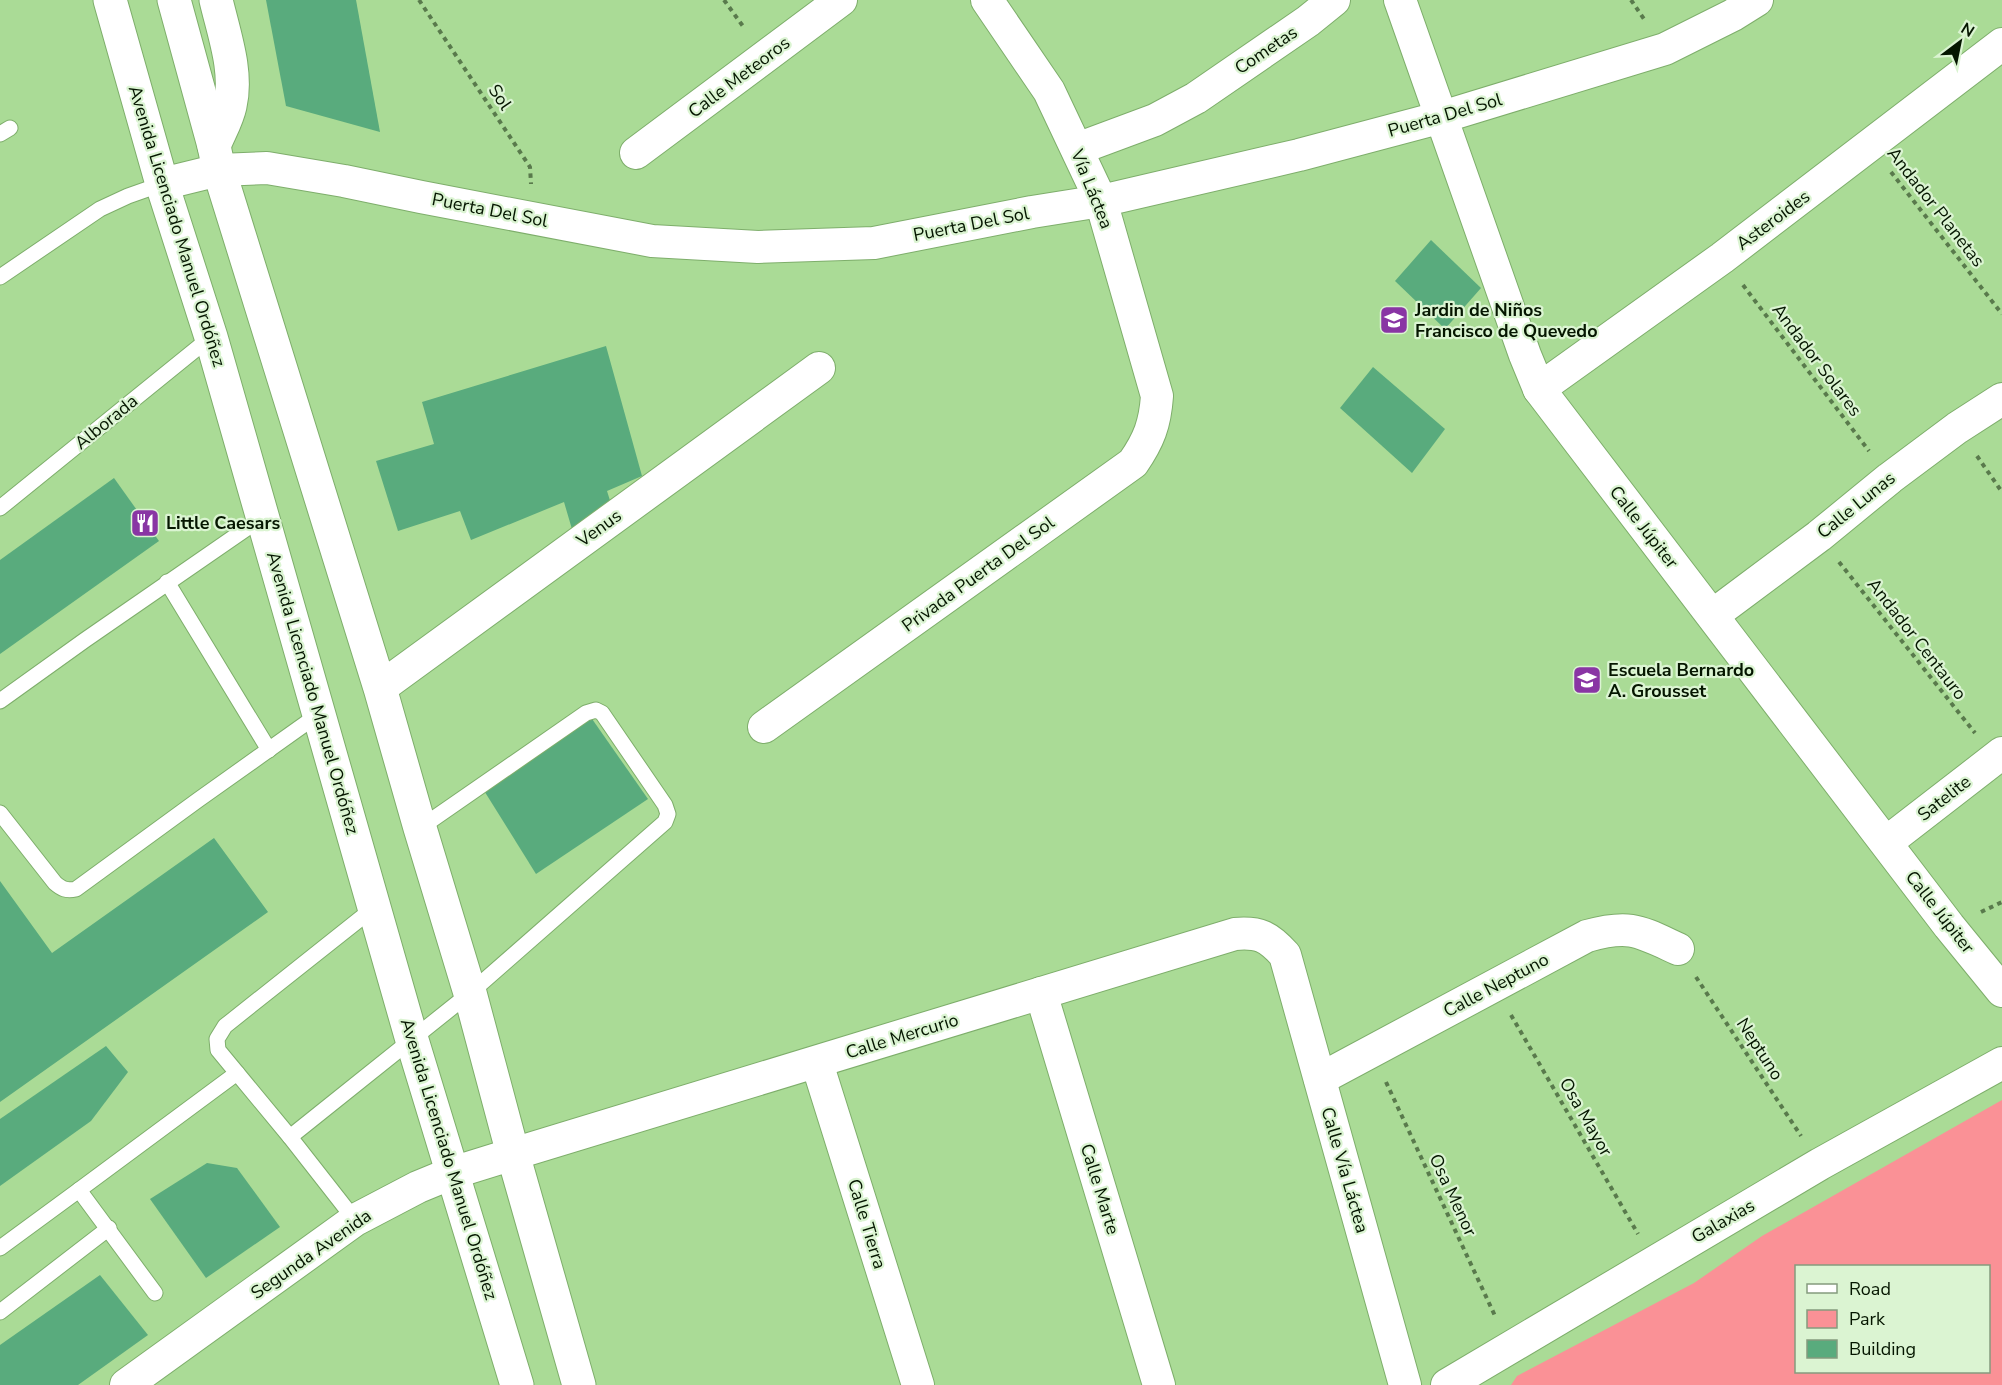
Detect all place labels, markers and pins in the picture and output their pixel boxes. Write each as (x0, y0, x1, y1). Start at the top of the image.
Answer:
place label: Jardin de Niños Francisco de Quevedo (1414, 298, 1598, 343)
school or university icon: Jardin de Niños Francisco de Quevedo (1378, 304, 1410, 336)
restaurant icon: Little Caesars (129, 507, 161, 539)
place label: Little Caesars (166, 511, 280, 535)
place label: Escuela Bernardo A. Grousset (1608, 658, 1754, 703)
school or university icon: Escuela Bernardo A. Grousset (1571, 664, 1603, 696)

